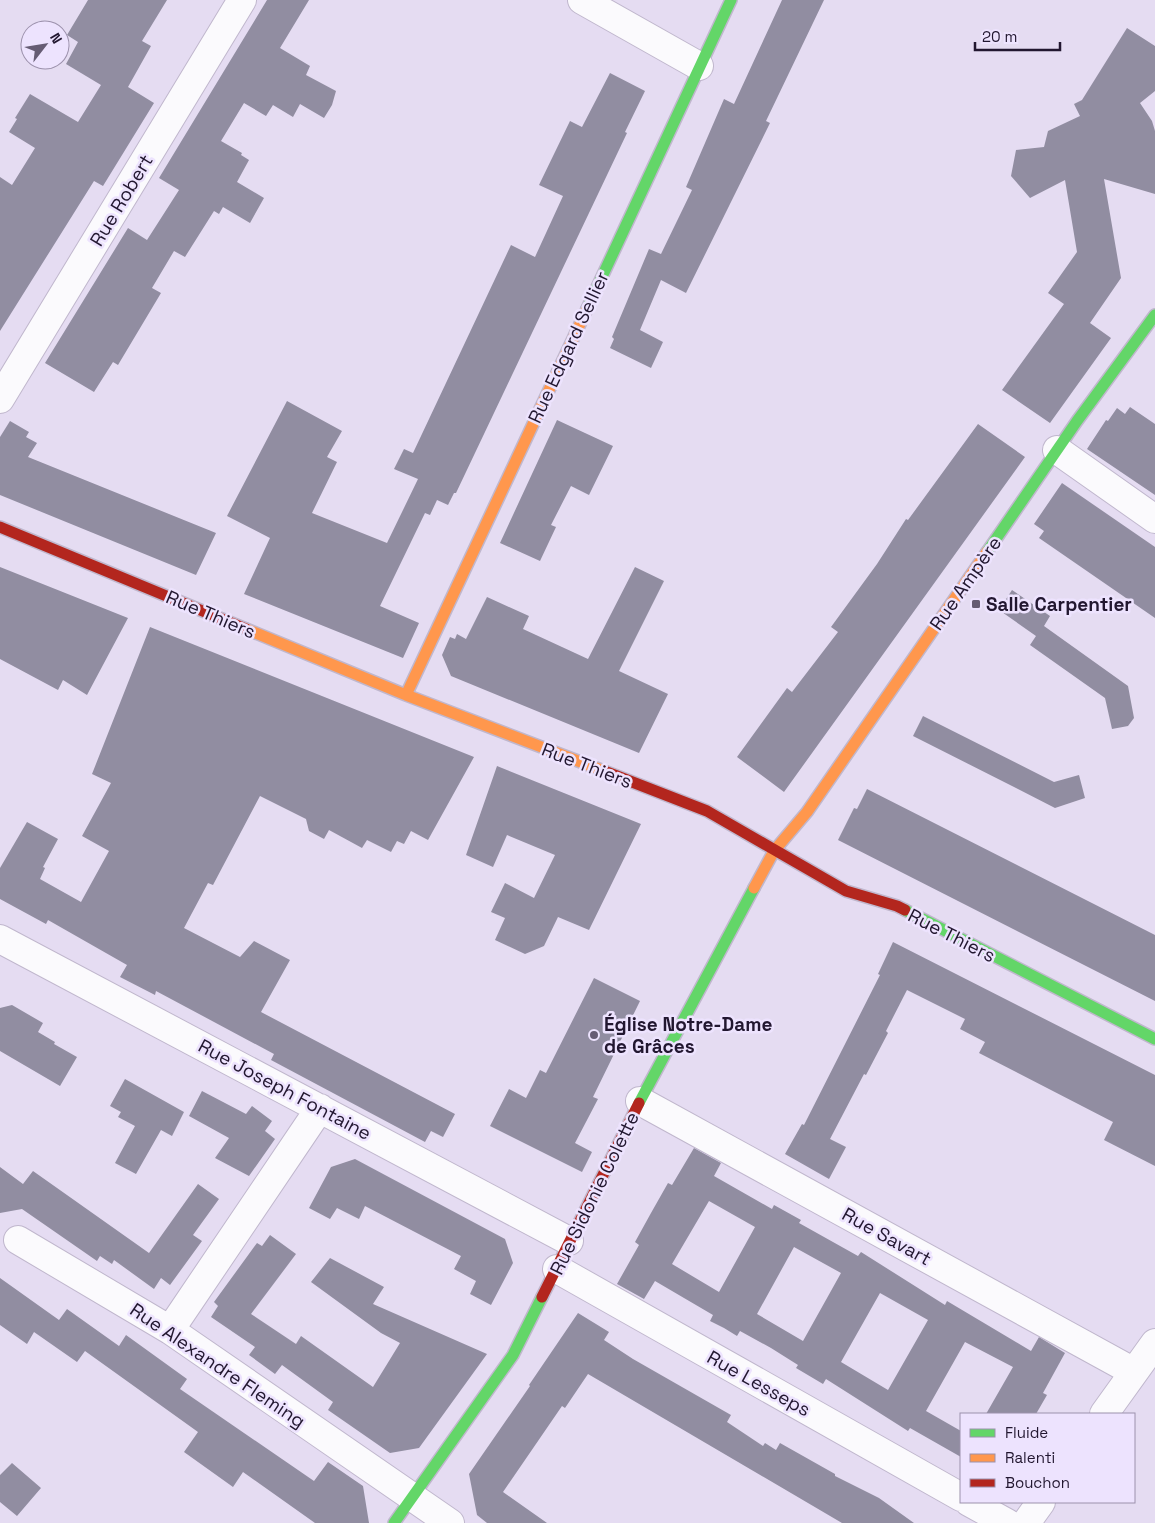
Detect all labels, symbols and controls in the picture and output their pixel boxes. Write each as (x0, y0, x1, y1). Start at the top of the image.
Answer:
north arrow (20, 20, 70, 70)
scale bar (975, 20, 1060, 52)
text: 20 m (982, 27, 1017, 46)
text: N (46, 30, 66, 47)
street label: Rue Robert (84, 150, 159, 251)
street label: Rue Edgard Sellier (522, 267, 615, 427)
street label: Rue Ampère (924, 531, 1007, 635)
street label: Rue Thiers (162, 584, 259, 645)
place label: Salle Carpentier (986, 592, 1132, 617)
marker: Salle Carpentier (970, 598, 982, 610)
street label: Rue Thiers (538, 737, 636, 794)
street label: Rue Thiers (904, 903, 1000, 968)
place label: Église Notre-Dame de Grâces (604, 1012, 772, 1059)
marker: Église Notre-Dame de Grâces (588, 1029, 600, 1041)
street label: Rue Joseph Fontaine (194, 1033, 376, 1146)
street label: Rue Sidonie Colette (544, 1108, 645, 1279)
street label: Rue Savart (838, 1202, 936, 1271)
street label: Rue Alexandre Fleming (125, 1297, 310, 1434)
street label: Rue Lesseps (702, 1345, 815, 1422)
legend (960, 1413, 1135, 1503)
text: Fluide (1005, 1423, 1048, 1442)
text: Ralenti (1005, 1448, 1055, 1467)
text: Bouchon (1005, 1473, 1070, 1492)

